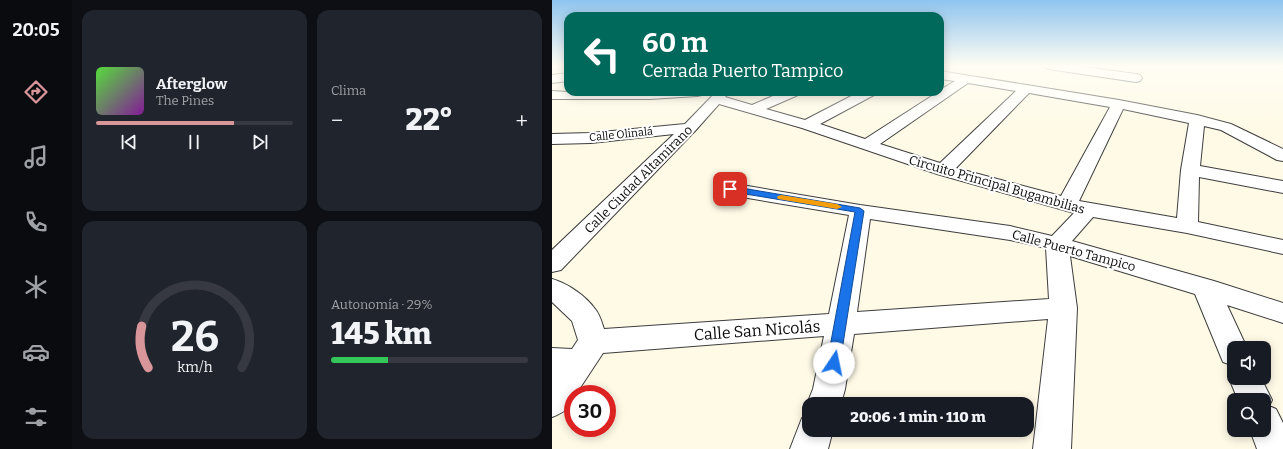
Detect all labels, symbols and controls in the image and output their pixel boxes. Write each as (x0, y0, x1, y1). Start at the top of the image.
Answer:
text: 20:05 (12, 19, 60, 41)
text: 60 m (642, 26, 708, 59)
icon: left (576, 28, 628, 80)
text: Cerrada Puerto Tampico (642, 60, 843, 82)
text: Afterglow (156, 75, 227, 93)
icon: directions (22, 78, 50, 106)
text: Clima (331, 83, 366, 98)
text: The Pines (156, 93, 214, 108)
text: 22° (406, 102, 453, 138)
text: − (331, 107, 343, 134)
text: + (515, 107, 528, 134)
street label: Calle Ciudad Altamirano (581, 122, 695, 236)
street label: Calle Olinalá (589, 125, 654, 144)
icon: previous (118, 131, 140, 153)
icon: pause (183, 131, 205, 153)
icon: next (249, 131, 271, 153)
icon: music (22, 143, 50, 171)
street label: Circuito Principal Bugambilias (907, 152, 1087, 217)
pin (713, 172, 747, 206)
icon: arrive (719, 178, 741, 200)
icon: phone (22, 208, 50, 236)
street label: Calle Puerto Tampico (1010, 227, 1137, 274)
icon: climate (22, 273, 50, 301)
text: Autonomía · 29% (331, 297, 432, 312)
text: 26 (171, 312, 218, 362)
text: 145 km (331, 316, 431, 352)
street label: Calle San Nicolás (693, 317, 821, 344)
icon: car (22, 338, 50, 366)
map controls (1227, 341, 1271, 437)
button: sound (1227, 341, 1271, 385)
position arrow (813, 342, 855, 384)
text: km/h (177, 358, 212, 375)
speed limit sign: 30 (564, 385, 616, 437)
button: search (1227, 393, 1271, 437)
icon: filters (22, 403, 50, 431)
text: 20:06 · 1 min · 110 m (850, 408, 986, 426)

